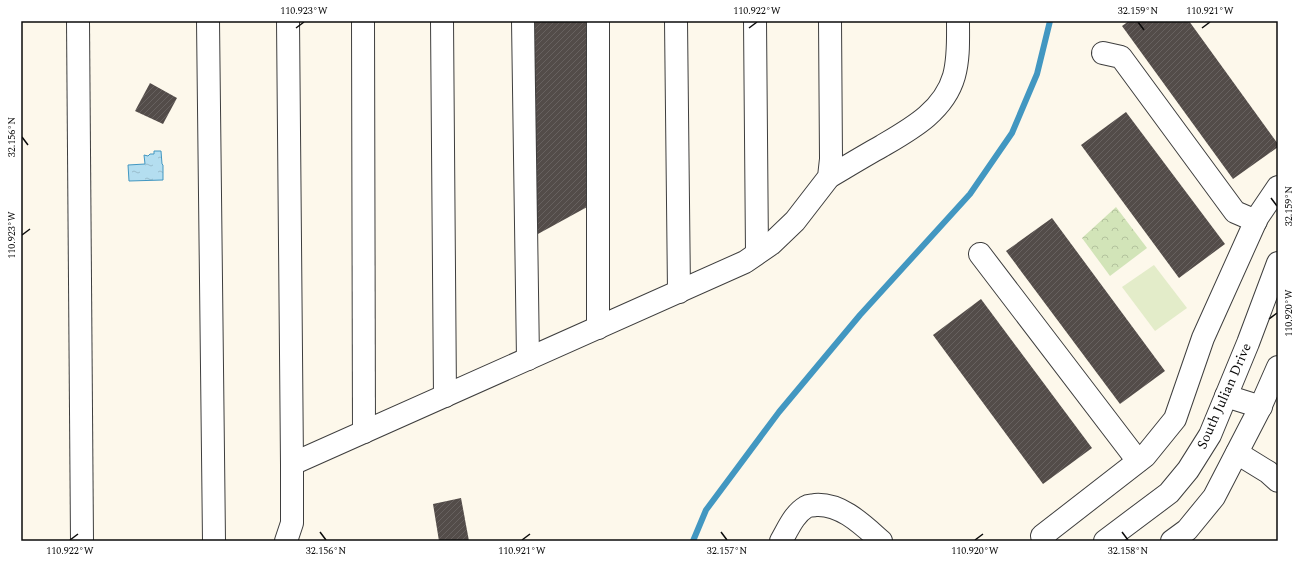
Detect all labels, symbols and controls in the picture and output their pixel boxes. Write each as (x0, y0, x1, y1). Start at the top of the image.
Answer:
text: 110.923°W (280, 3, 328, 19)
text: 110.922°W (733, 3, 781, 19)
text: 32.159°N (1118, 3, 1158, 19)
text: 110.921°W (1186, 3, 1234, 19)
text: 32.156°N (4, 117, 20, 157)
text: 32.159°N (1281, 186, 1297, 226)
text: 110.923°W (4, 211, 20, 259)
text: 110.920°W (1281, 289, 1297, 337)
street label: South Julian Drive (1191, 339, 1257, 452)
text: 110.922°W (46, 543, 94, 559)
text: 32.156°N (306, 543, 346, 559)
text: 110.921°W (498, 543, 546, 559)
text: 32.157°N (707, 543, 747, 559)
text: 110.920°W (951, 543, 999, 559)
text: 32.158°N (1108, 543, 1148, 559)

